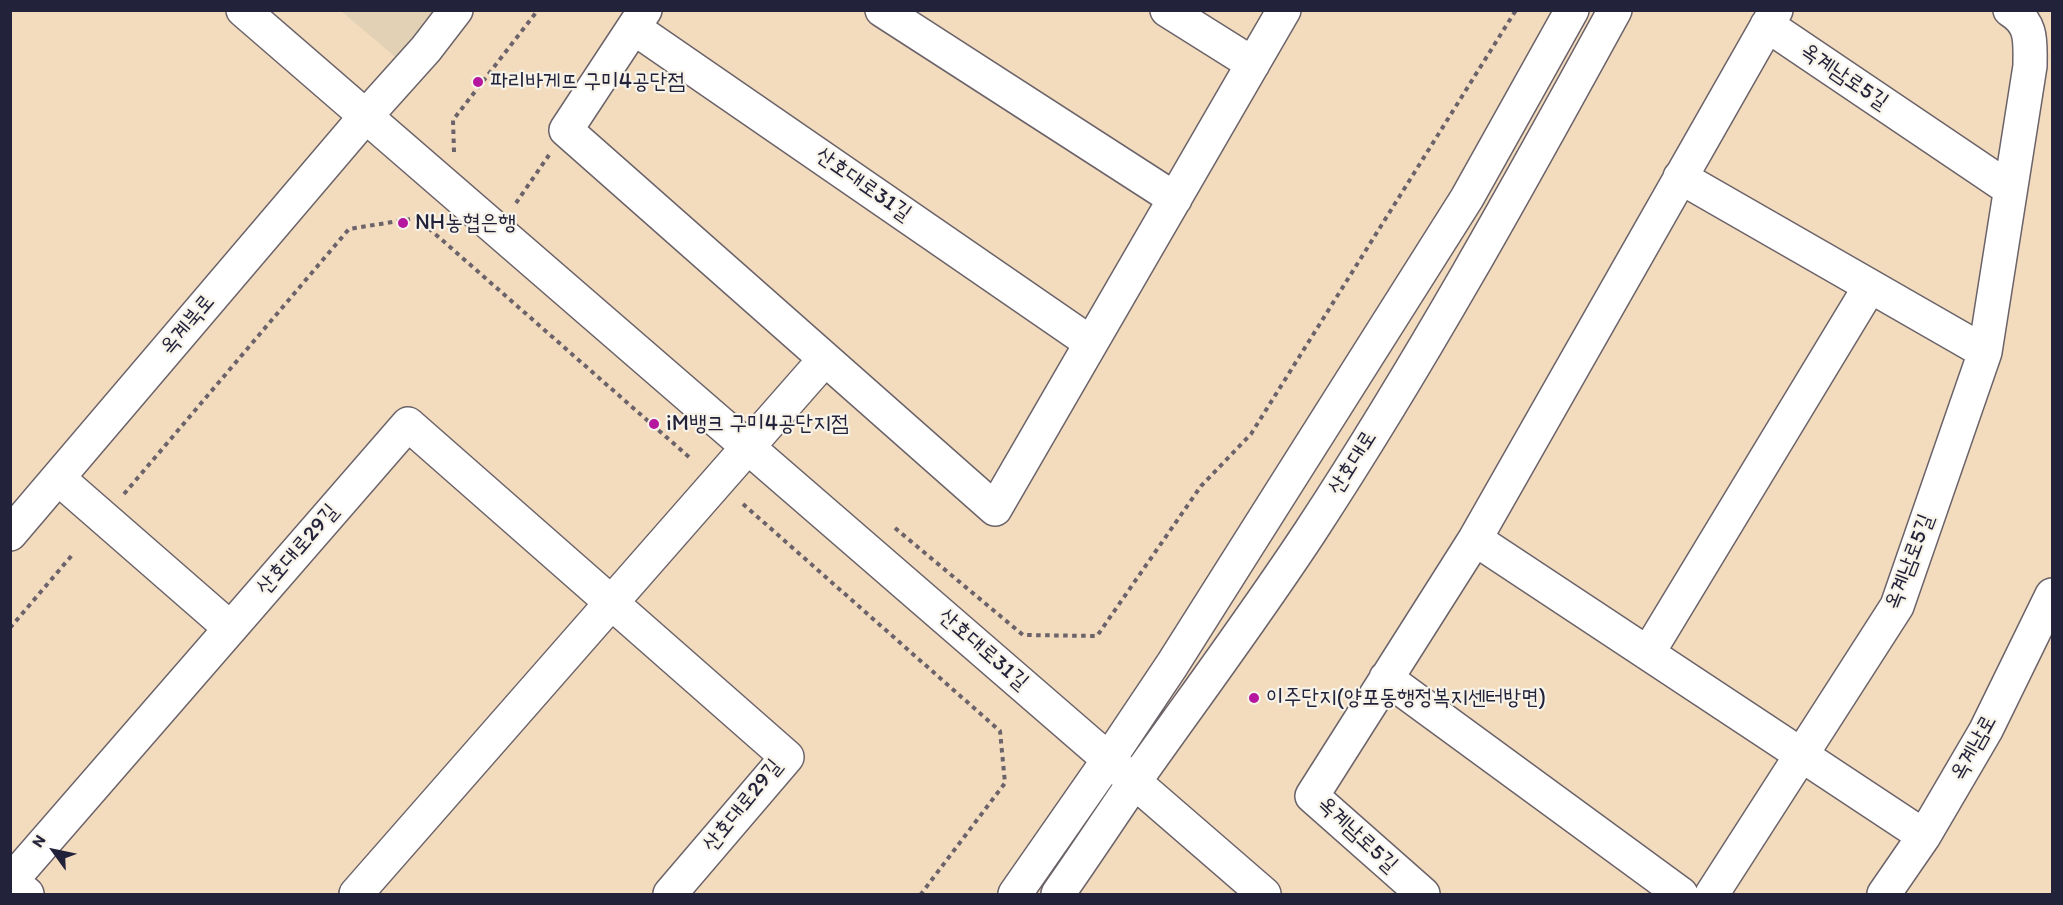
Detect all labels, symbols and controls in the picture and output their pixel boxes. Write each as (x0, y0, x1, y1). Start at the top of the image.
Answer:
street label: 옥계남로5길 (1795, 38, 1893, 116)
place label: 파리바게뜨 구미4공단점 (490, 69, 685, 95)
marker: 파리바게뜨 구미4공단점 (471, 75, 485, 89)
street label: 산호대로31길 (810, 142, 916, 228)
place label: NH농협은행 (415, 210, 516, 236)
marker: NH농협은행 (396, 216, 410, 230)
street label: 옥계북로 (155, 289, 221, 361)
place label: iM뱅크 구미4공단지점 (666, 411, 849, 437)
marker: iM뱅크 구미4공단지점 (647, 417, 661, 431)
street label: 산호대로 (1323, 426, 1383, 500)
street label: 산호대로29길 (251, 499, 345, 601)
street label: 옥계남로5길 (1880, 511, 1940, 613)
street label: 산호대로31길 (933, 604, 1033, 696)
place label: 이주단지(양포동행정복지센터방면) (1266, 685, 1546, 711)
marker: 이주단지(양포동행정복지센터방면) (1247, 691, 1261, 705)
street label: 옥계남로 (1945, 711, 2003, 785)
street label: 산호대로29길 (698, 754, 788, 858)
street label: 옥계남로5길 (1311, 791, 1403, 879)
north arrow (24, 821, 84, 881)
text: N (28, 831, 49, 851)

